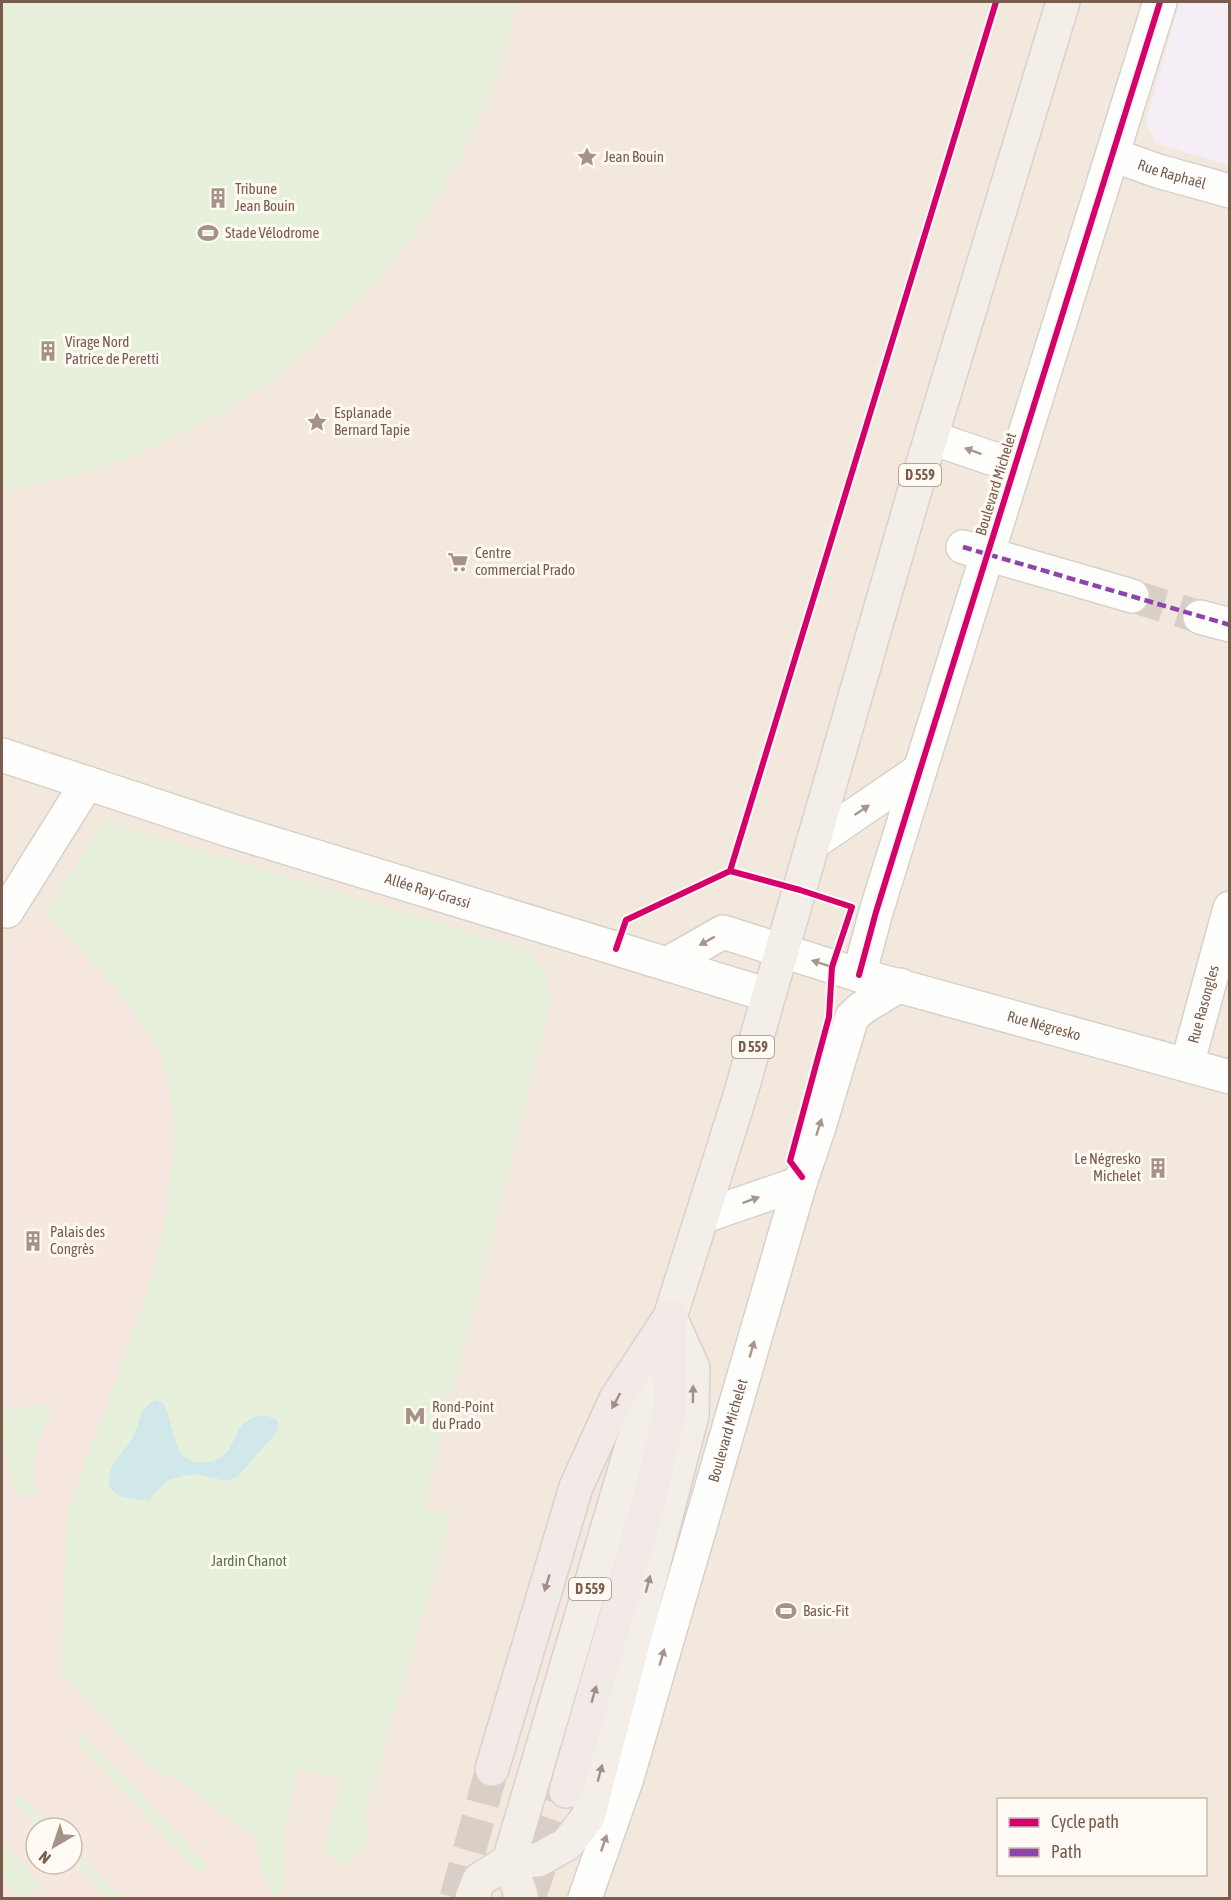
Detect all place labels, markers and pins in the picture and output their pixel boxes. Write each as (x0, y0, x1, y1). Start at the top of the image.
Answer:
place icon: Jean Bouin (575, 145, 599, 169)
place label: Jean Bouin (604, 148, 664, 165)
place label: Tribune Jean Bouin (235, 180, 295, 214)
building icon: Tribune Jean Bouin (206, 186, 230, 210)
sports icon: Stade Vélodrome (196, 221, 220, 245)
place label: Stade Vélodrome (225, 224, 320, 241)
place label: Virage Nord Patrice de Peretti (65, 333, 159, 367)
building icon: Virage Nord Patrice de Peretti (36, 339, 60, 363)
place label: Esplanade Bernard Tapie (334, 404, 410, 438)
place icon: Esplanade Bernard Tapie (305, 410, 329, 434)
place label: Centre commercial Prado (475, 544, 575, 578)
supermarket icon: Centre commercial Prado (446, 550, 470, 574)
place label: Le Négresko Michelet (1074, 1150, 1141, 1184)
building icon: Le Négresko Michelet (1146, 1156, 1170, 1180)
place label: Palais des Congrès (50, 1223, 105, 1257)
building icon: Palais des Congrès (21, 1229, 45, 1253)
place label: Rond-Point du Prado (432, 1398, 494, 1432)
metro station icon: Rond-Point du Prado (403, 1404, 427, 1428)
sports icon: Basic-Fit (774, 1599, 798, 1623)
place label: Basic-Fit (803, 1602, 849, 1619)

